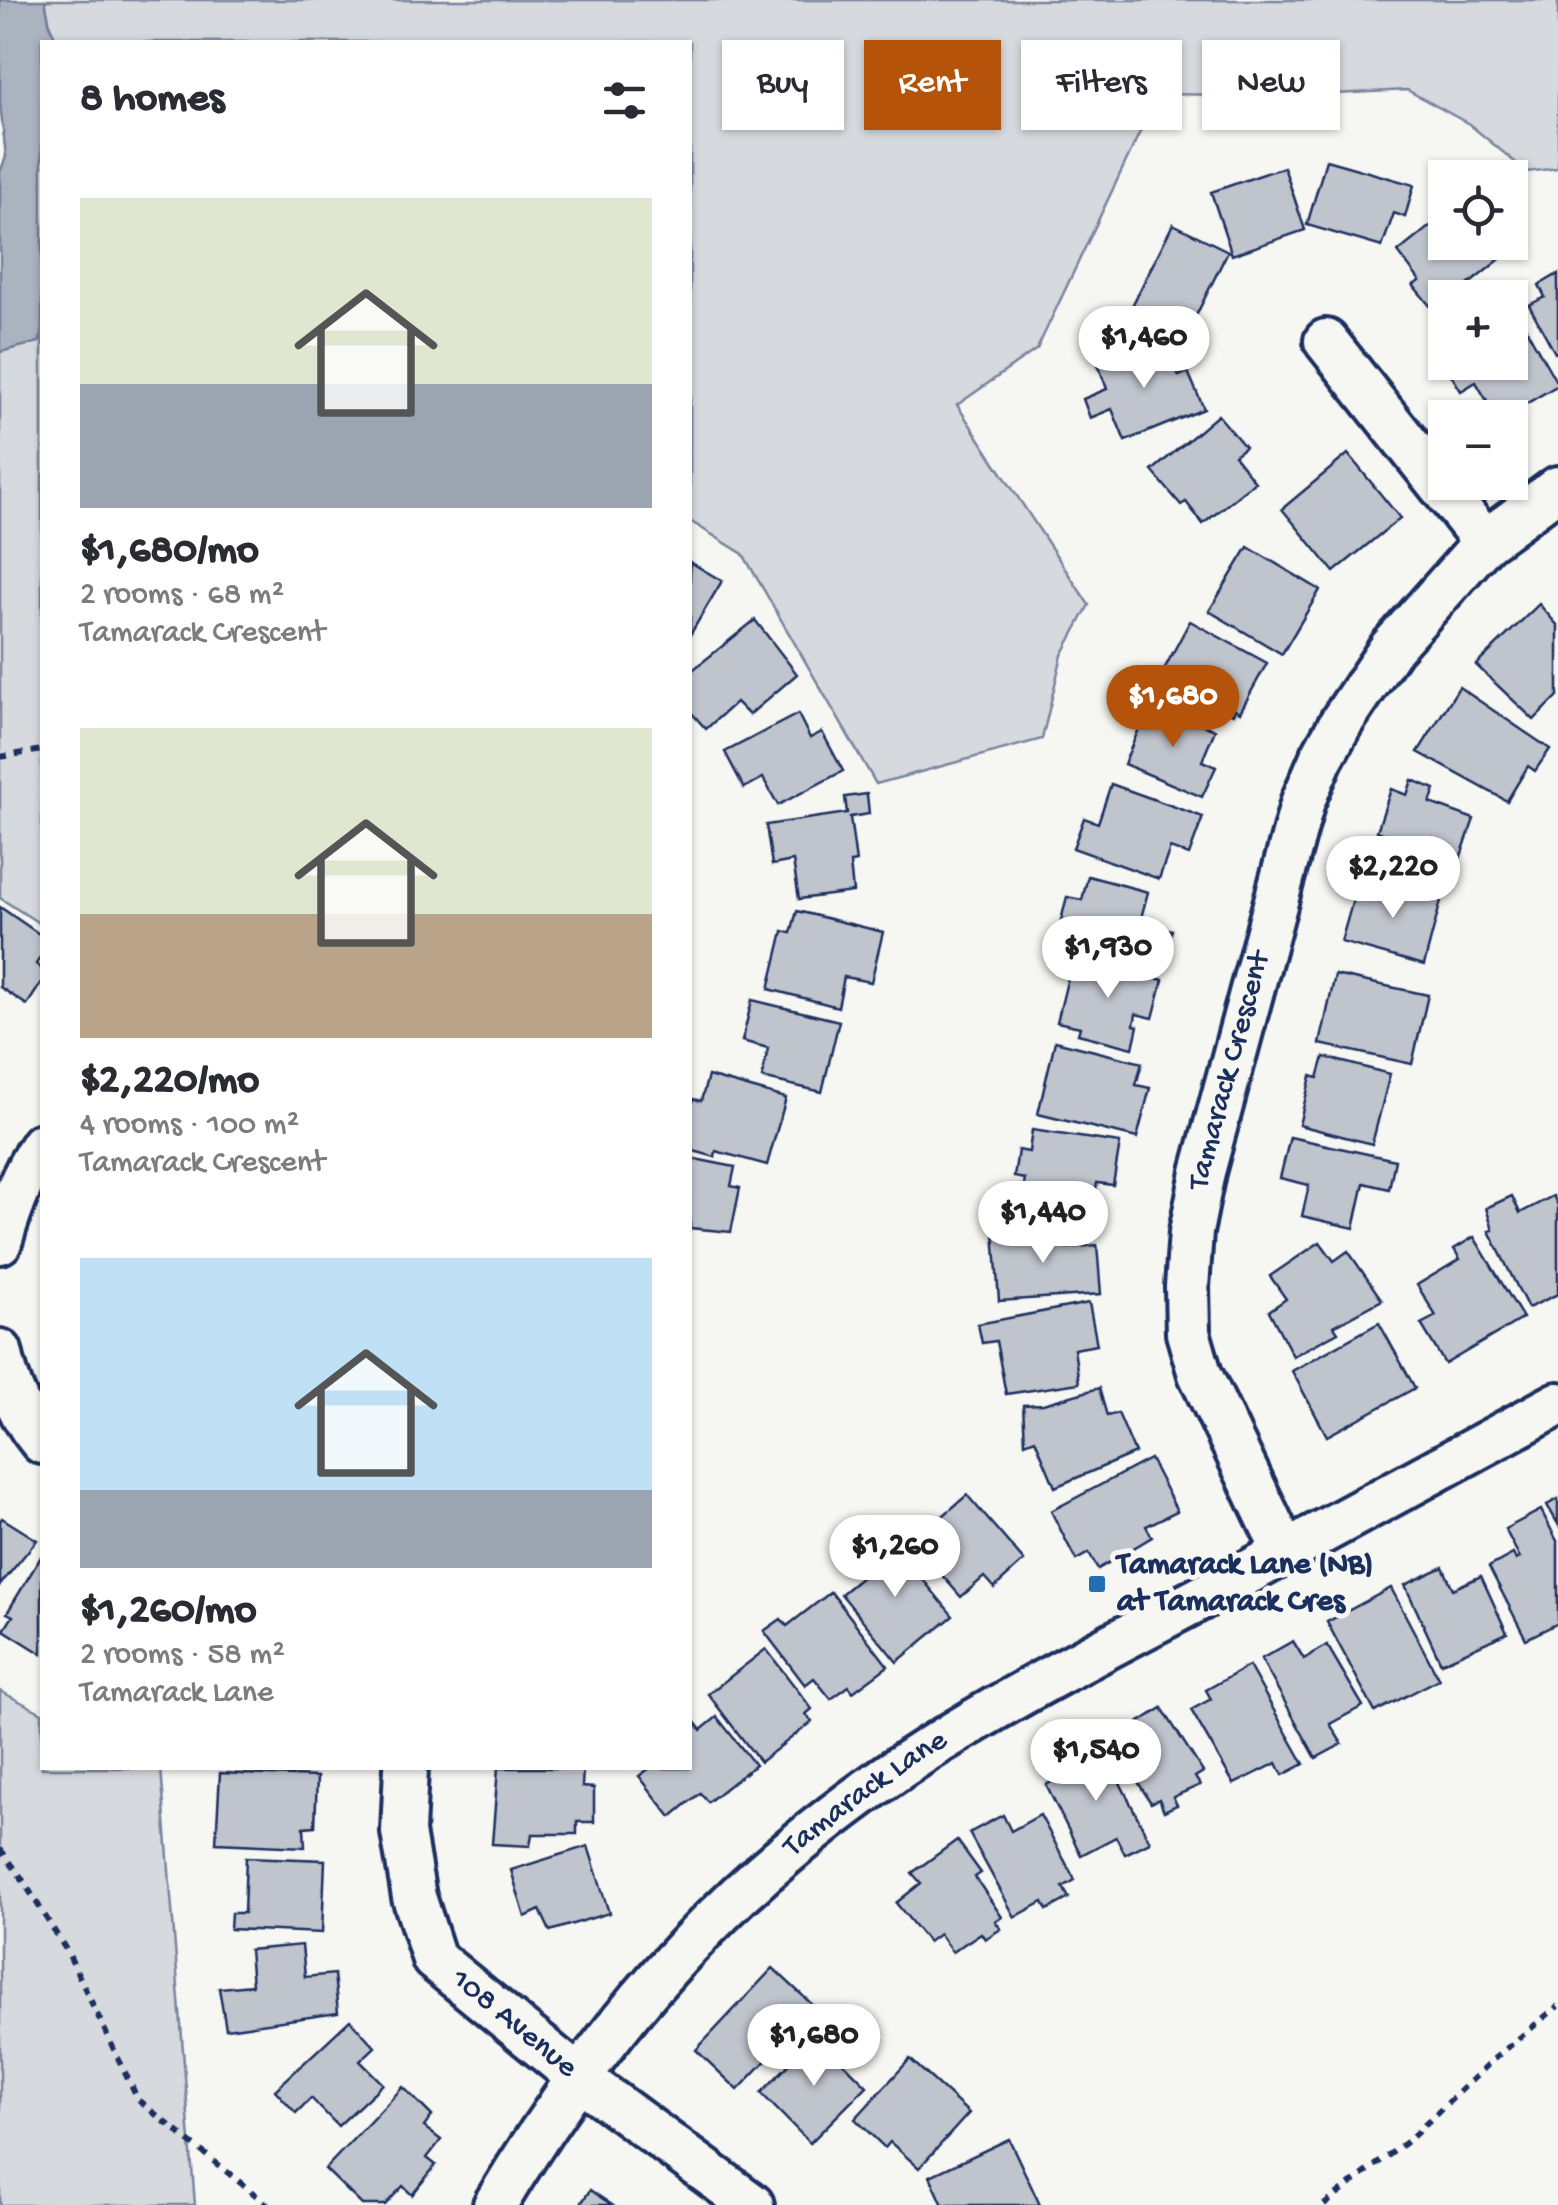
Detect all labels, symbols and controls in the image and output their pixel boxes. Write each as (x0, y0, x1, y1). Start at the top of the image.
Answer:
chip: Buy (722, 40, 844, 130)
chip: Rent (864, 40, 1001, 130)
chip: Filters (1021, 40, 1182, 130)
chip: New (1202, 40, 1340, 130)
icon: filters (597, 73, 652, 128)
text: 8 homes (80, 76, 224, 125)
map controls (1428, 160, 1528, 500)
button: locate (1428, 160, 1528, 260)
icon: home (276, 263, 456, 443)
button: + (1428, 280, 1528, 380)
pin: $1,460 (1063, 306, 1225, 391)
text: $1,460 (1101, 319, 1187, 357)
button: − (1428, 400, 1528, 500)
text: $1,680/mo (80, 528, 259, 577)
text: 2 rooms · 68 m² (80, 577, 284, 615)
text: Tamarack Crescent (80, 615, 325, 653)
pin: $1,680 (1092, 665, 1254, 750)
text: $1,680 (1128, 678, 1218, 716)
icon: home (276, 793, 456, 973)
pin: $2,220 (1312, 836, 1474, 921)
text: $2,220 (1348, 849, 1438, 887)
pin: $1,930 (1027, 916, 1189, 1001)
text: $1,930 (1064, 929, 1152, 967)
street label: Tamarack Crescent (1181, 945, 1281, 1195)
text: $2,220/mo (80, 1058, 259, 1107)
text: 4 rooms · 100 m² (80, 1107, 299, 1145)
text: Tamarack Crescent (80, 1145, 325, 1183)
pin: $1,440 (962, 1181, 1124, 1266)
text: $1,440 (1000, 1194, 1086, 1232)
icon: home (276, 1323, 456, 1503)
pin: $1,260 (814, 1515, 976, 1600)
text: $1,260 (851, 1528, 939, 1566)
place label: Tamarack Lane (NB) at Tamarack Cres (1114, 1547, 1374, 1622)
marker: Tamarack Lane (NB) at Tamarack Cres (1086, 1573, 1108, 1595)
text: $1,260/mo (80, 1588, 256, 1637)
text: 2 rooms · 58 m² (80, 1637, 285, 1675)
text: Tamarack Lane (80, 1675, 274, 1713)
pin: $1,540 (1015, 1719, 1177, 1804)
street label: Tamarack Lane (775, 1722, 955, 1868)
text: $1,540 (1052, 1732, 1140, 1770)
street label: 108 Avenue (442, 1961, 585, 2088)
pin: $1,680 (733, 2004, 895, 2089)
text: $1,680 (769, 2017, 859, 2055)

